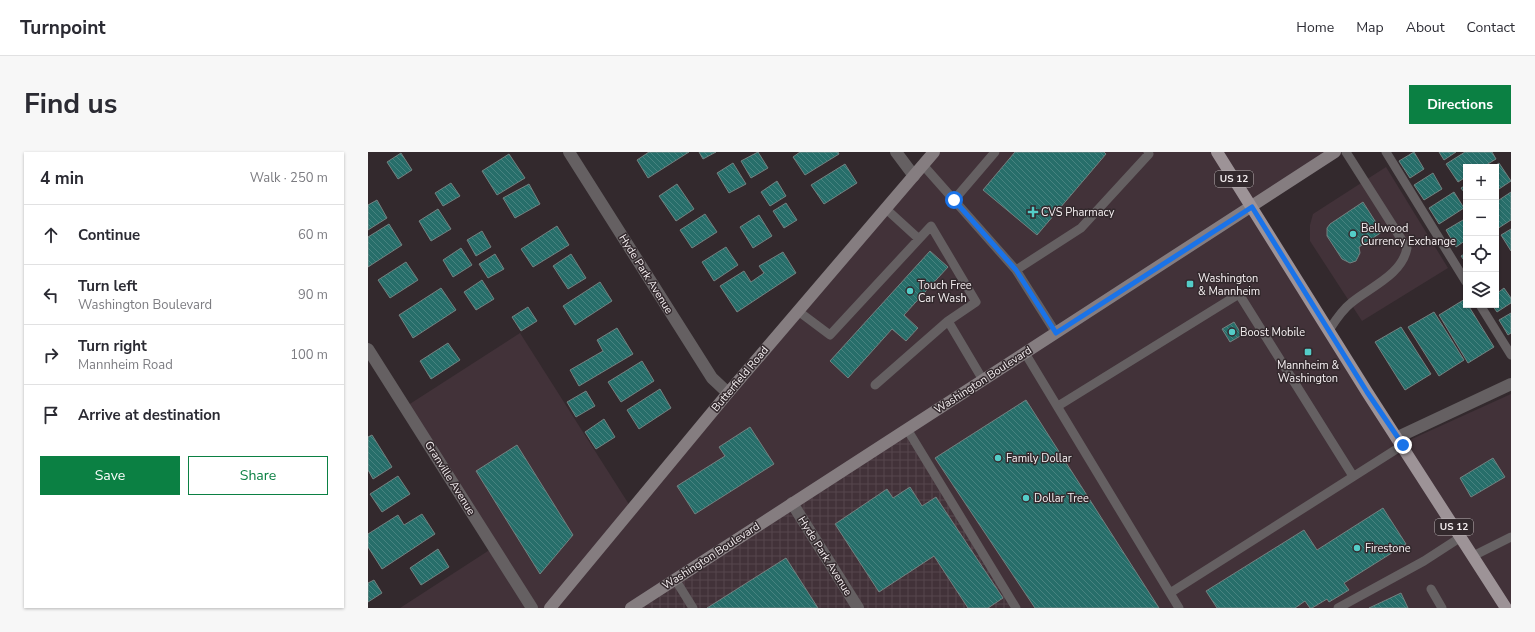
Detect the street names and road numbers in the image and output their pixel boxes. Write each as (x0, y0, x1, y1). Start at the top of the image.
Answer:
road number: US 12 (1215, 171, 1253, 187)
street label: Hyde Park Avenue (615, 231, 677, 317)
street label: Butterfield Road (708, 343, 772, 415)
street label: Washington Boulevard (931, 343, 1035, 417)
street label: Granville Avenue (421, 438, 479, 518)
street label: Hyde Park Avenue (794, 513, 856, 599)
street label: Washington Boulevard (659, 519, 763, 593)
road number: US 12 (1435, 519, 1473, 535)

